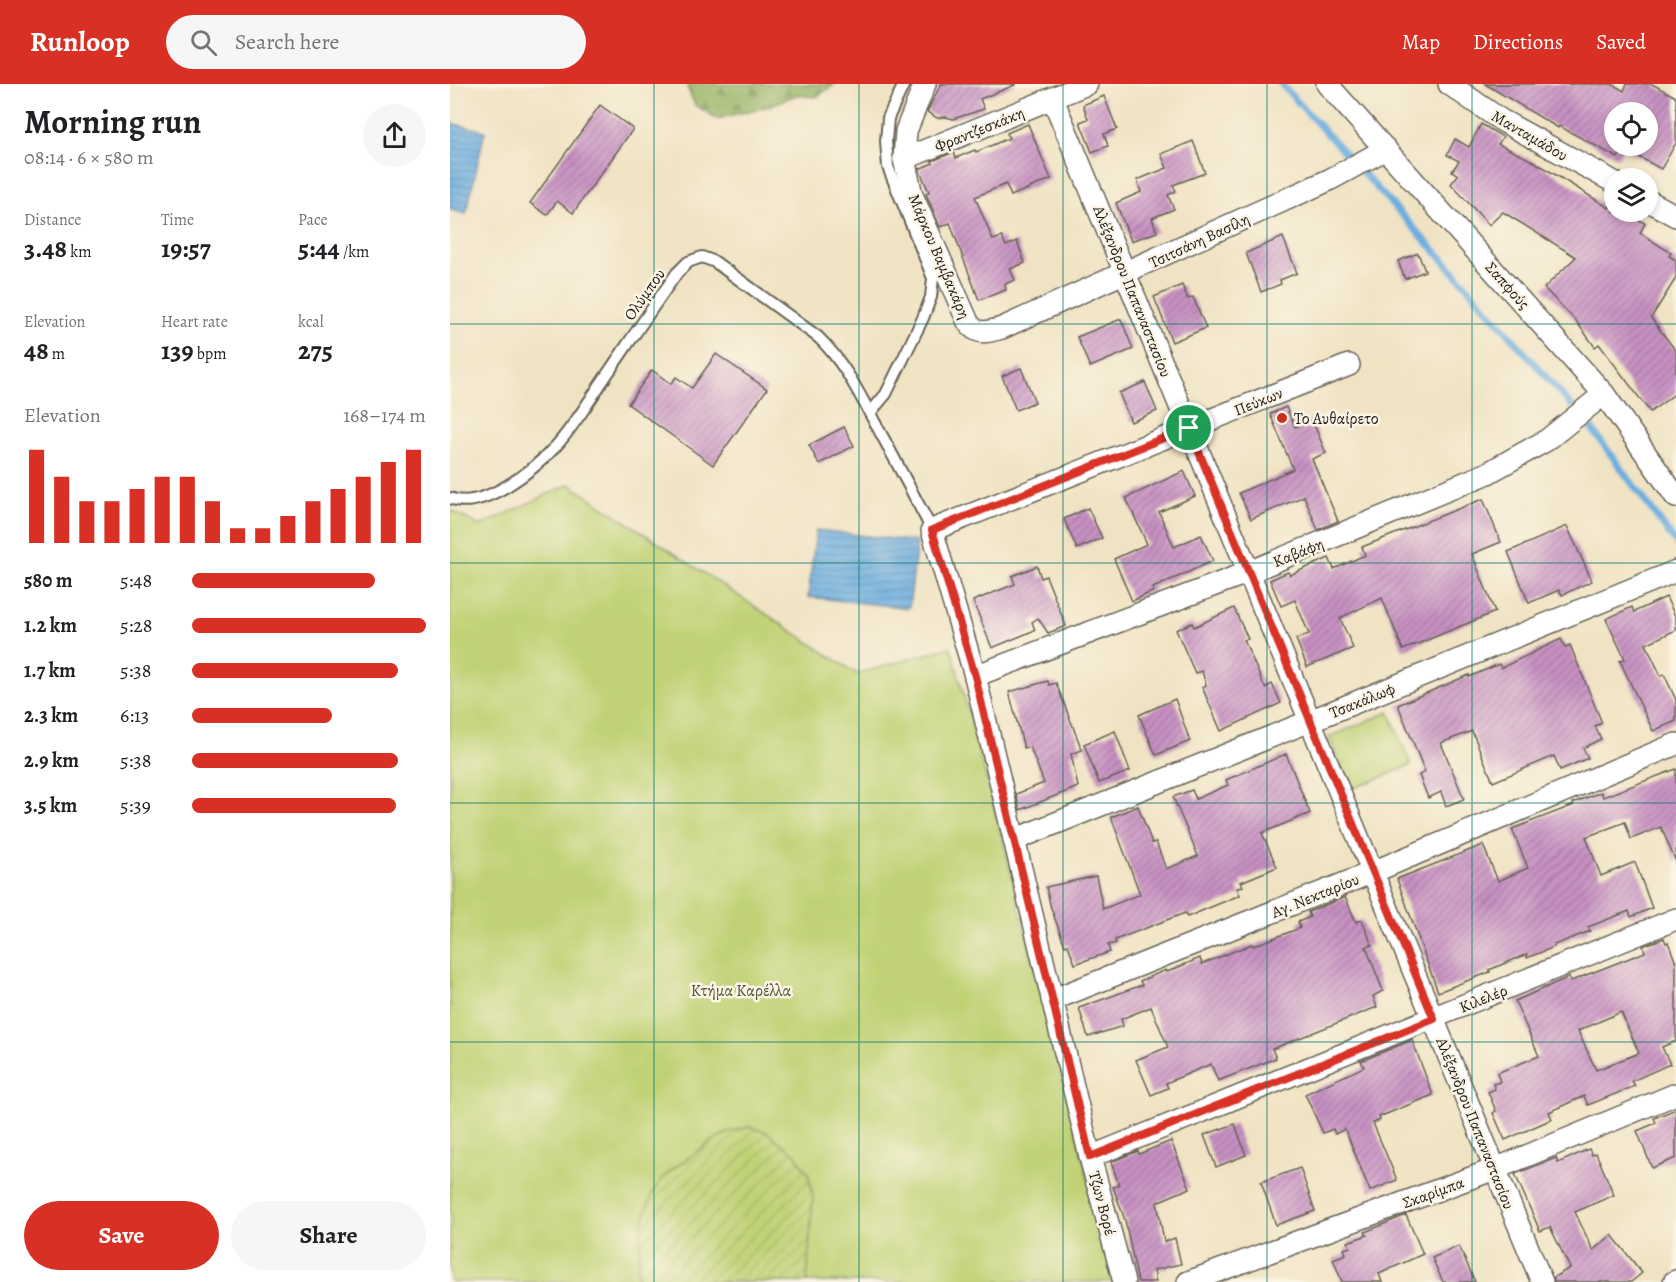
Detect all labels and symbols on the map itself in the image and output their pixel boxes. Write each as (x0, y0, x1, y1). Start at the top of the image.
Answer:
street label: Φραντζεσκάκη (931, 102, 1028, 158)
street label: Μανταμάδου (1487, 105, 1572, 167)
street label: Μάρκου Βαμβακάρη (903, 190, 975, 322)
street label: Αλέξανδρου Παπαναστασίου (1087, 201, 1177, 381)
street label: Τσιτσάνη Βασίλη (1145, 208, 1253, 274)
street label: Σαπφούς (1480, 257, 1535, 314)
street label: Ολύμπου (619, 264, 671, 325)
street label: Πεύκων (1231, 382, 1286, 422)
pin (1163, 402, 1214, 453)
place label: Το Αυθαίρετο (1294, 408, 1379, 430)
marker: Το Αυθαίρετο (1275, 411, 1289, 425)
street label: Καβάφη (1270, 533, 1327, 573)
street label: Τσακάλωφ (1326, 678, 1399, 724)
street label: Αγ. Νεκταρίου (1267, 868, 1362, 924)
street label: Κιλελέρ (1456, 979, 1511, 1019)
park label: Κτήμα Καρέλλα (691, 980, 792, 1002)
street label: Αλέξανδρου Παπαναστασίου (1430, 1033, 1520, 1213)
street label: Τζων Βορέ (1083, 1168, 1121, 1238)
street label: Σκαρίμπα (1399, 1172, 1468, 1214)

